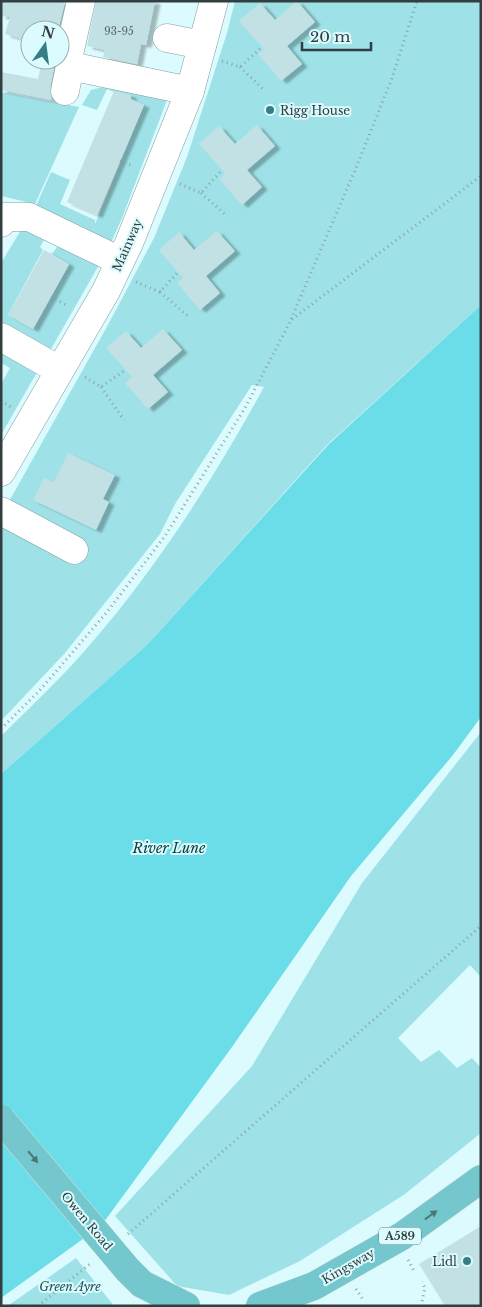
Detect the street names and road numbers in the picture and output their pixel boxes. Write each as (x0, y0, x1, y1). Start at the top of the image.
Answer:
street label: Mainway (109, 216, 145, 274)
street label: Owen Road (58, 1189, 116, 1253)
road number: A589 (379, 1228, 421, 1244)
street label: Kingsway (319, 1245, 377, 1287)

